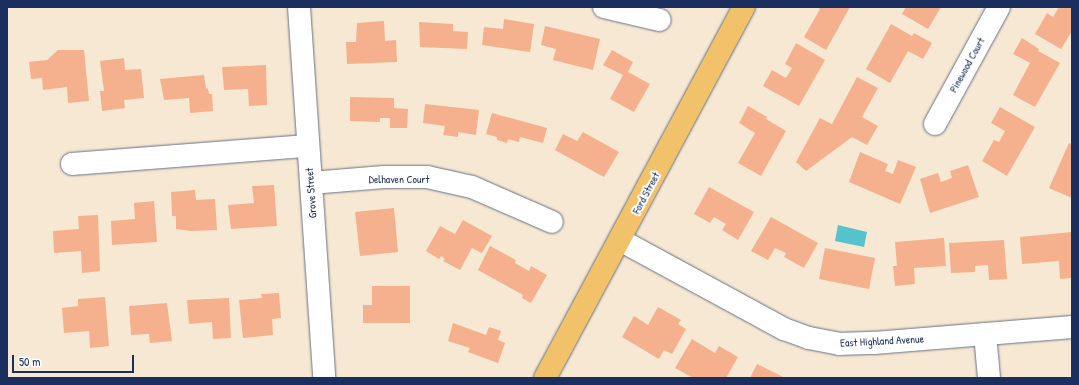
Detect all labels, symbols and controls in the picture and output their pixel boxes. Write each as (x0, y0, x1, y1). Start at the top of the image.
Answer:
street label: Pinewood Court (946, 35, 988, 95)
street label: Grove Street (303, 167, 319, 219)
street label: Ford Street (630, 170, 662, 216)
street label: Delhaven Court (369, 172, 429, 186)
street label: East Highland Avenue (840, 332, 924, 350)
scale bar (14, 347, 136, 373)
text: 50 m (19, 353, 40, 370)

